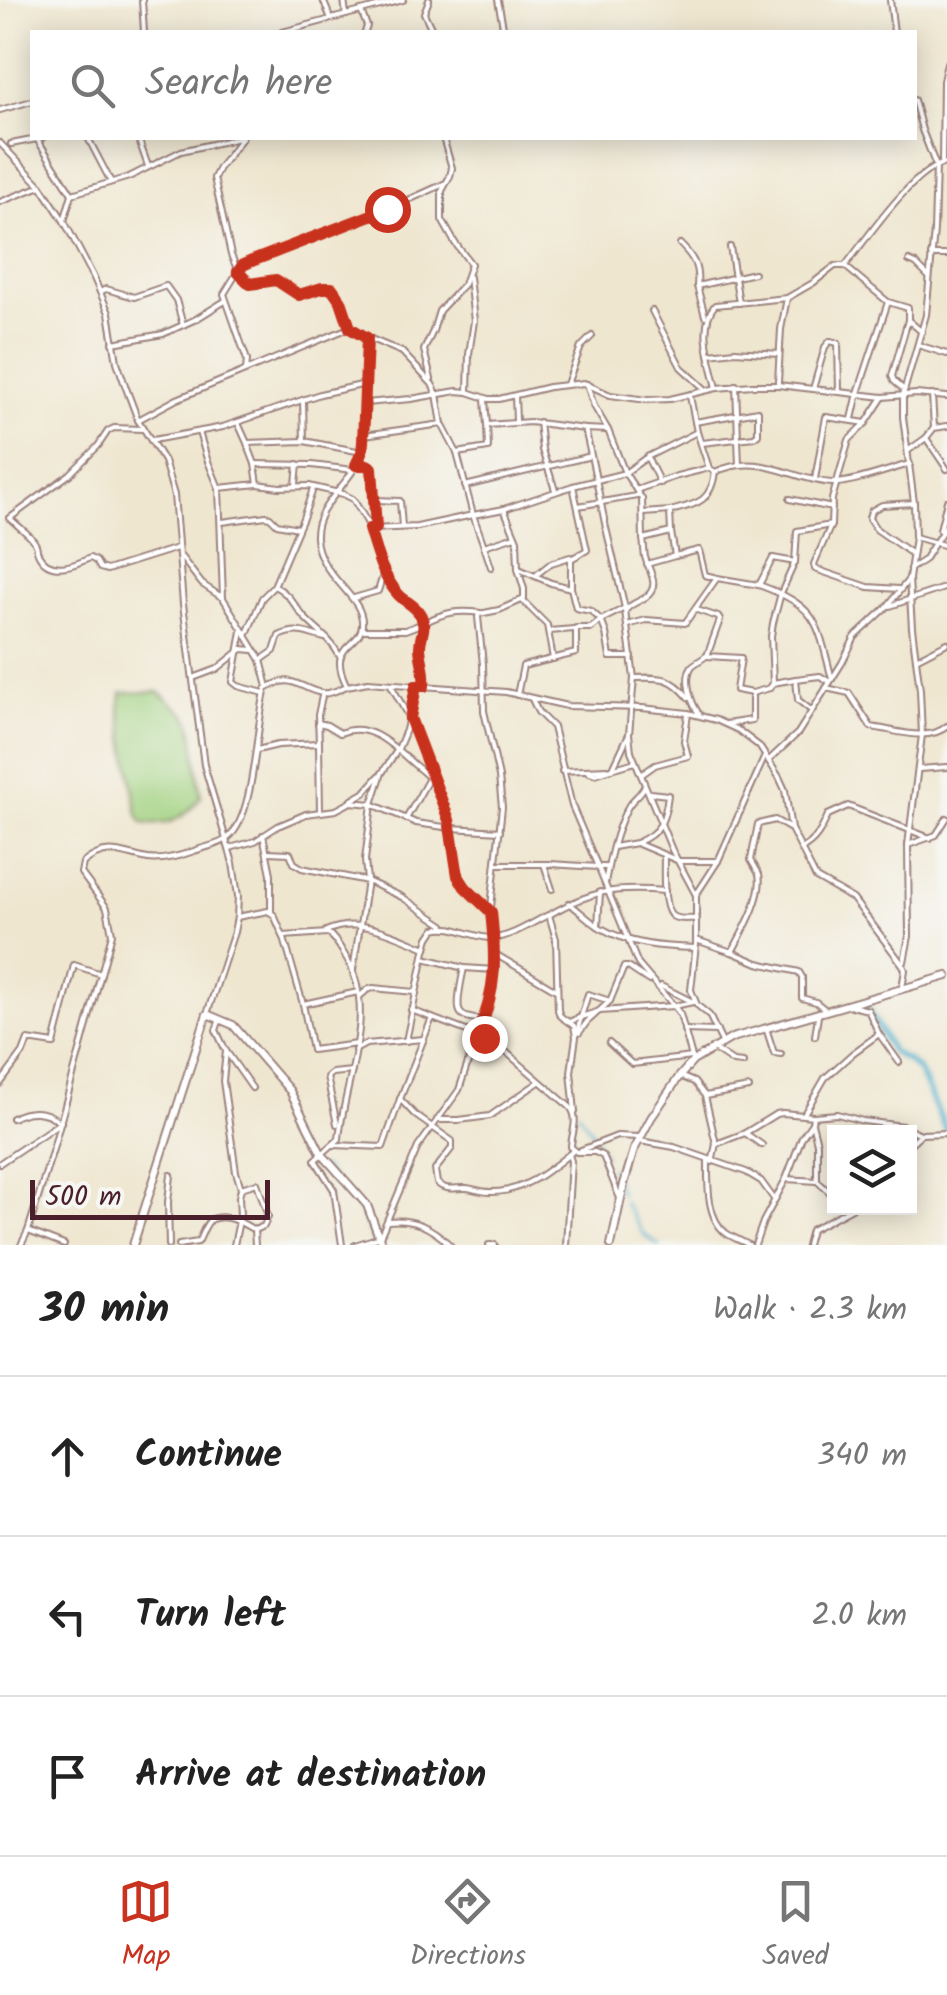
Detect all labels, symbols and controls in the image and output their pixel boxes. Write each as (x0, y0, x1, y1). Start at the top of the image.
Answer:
search box (30, 30, 917, 140)
text: Search here (145, 55, 332, 115)
icon: search (65, 58, 120, 113)
route start (365, 187, 411, 233)
route end (462, 1016, 508, 1062)
map controls (827, 1125, 917, 1215)
button: layers (827, 1125, 917, 1215)
scale bar (30, 1175, 270, 1220)
text: 500 m (45, 1175, 122, 1220)
text: 30 min (40, 1277, 169, 1344)
text: Walk · 2.3 km (713, 1285, 907, 1336)
text: Continue (135, 1426, 282, 1486)
icon: ahead (40, 1429, 95, 1484)
text: 340 m (817, 1431, 907, 1482)
text: Turn left (135, 1586, 286, 1646)
icon: left (40, 1589, 95, 1644)
text: 2.0 km (812, 1591, 907, 1642)
text: Arrive at destination (135, 1746, 486, 1806)
icon: arrive (40, 1749, 95, 1804)
tab: Map (118, 1874, 173, 1979)
tab: Directions (410, 1874, 526, 1979)
tab: Saved (762, 1874, 829, 1979)

